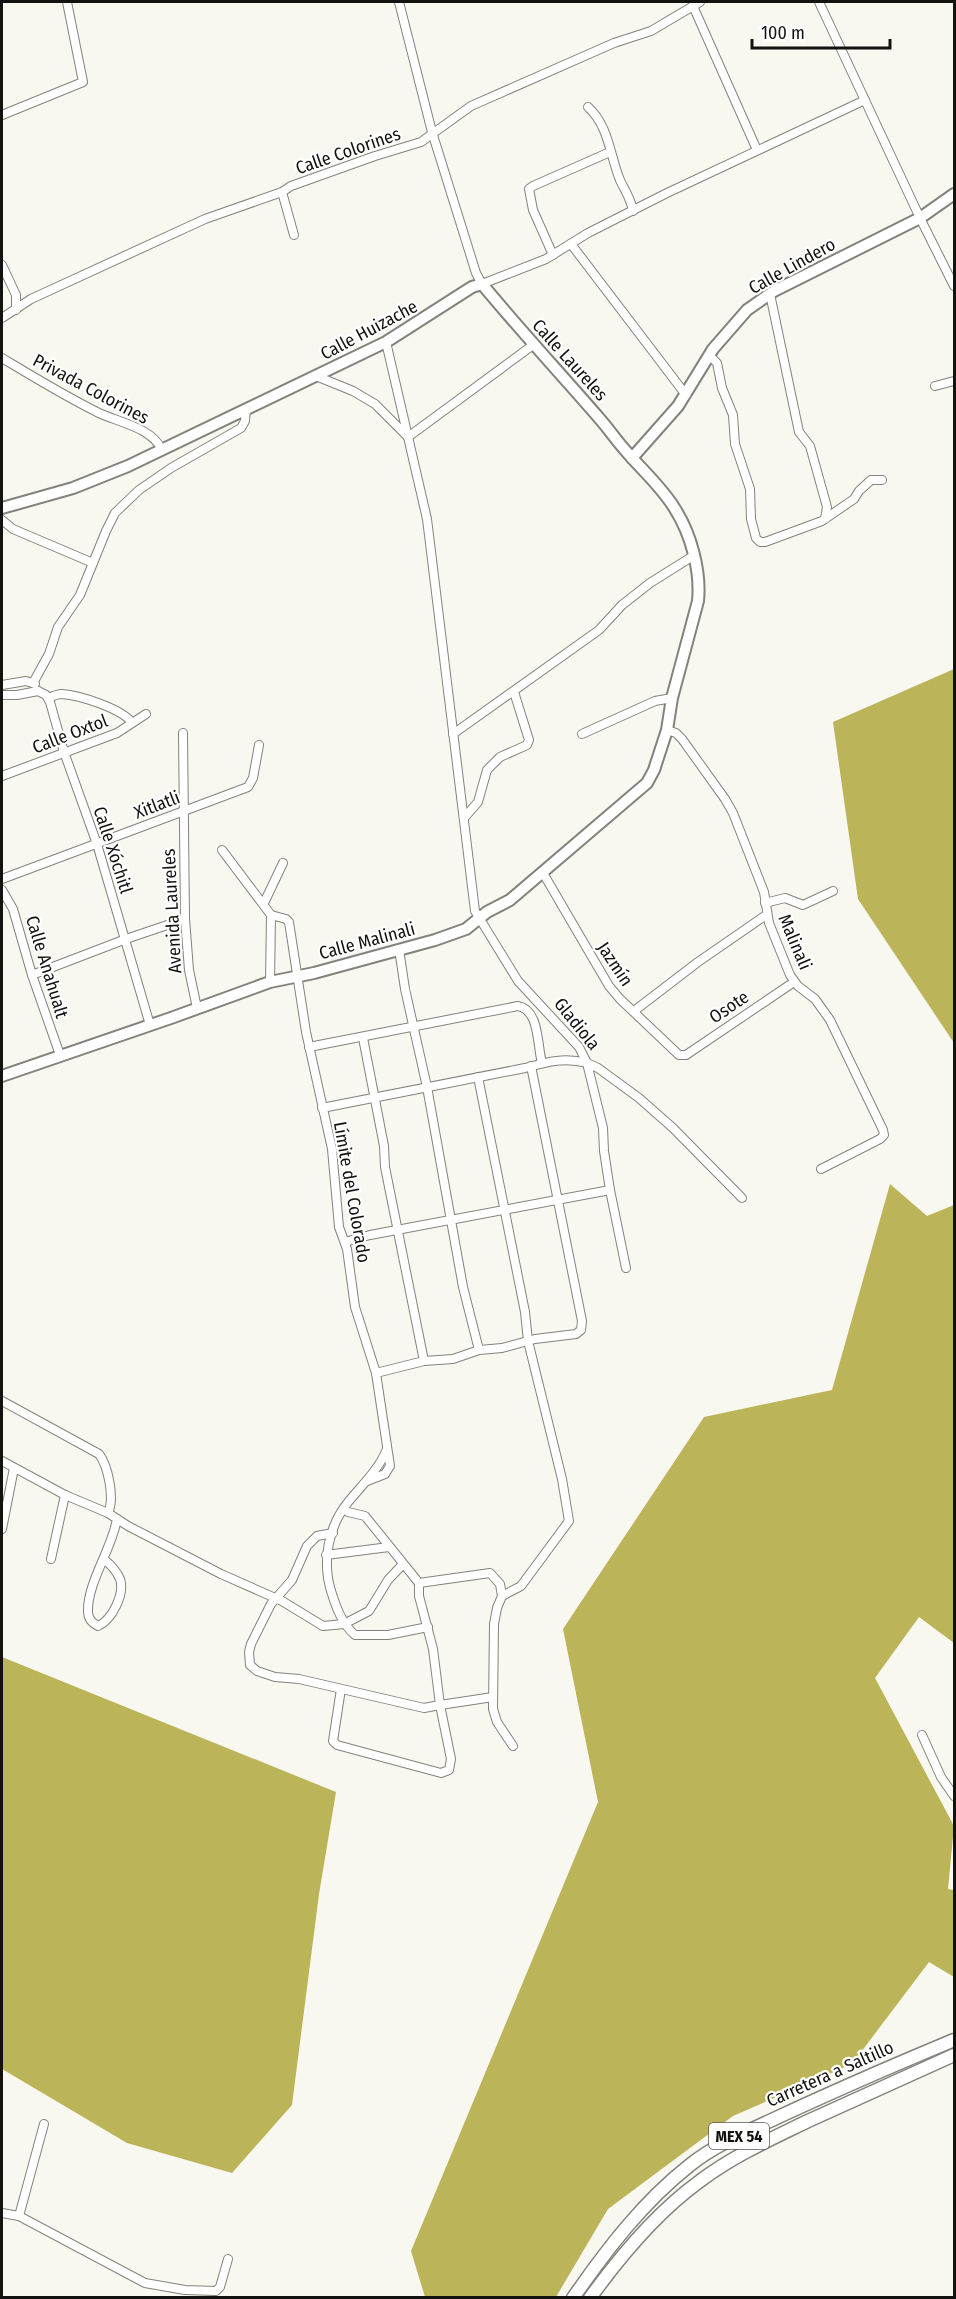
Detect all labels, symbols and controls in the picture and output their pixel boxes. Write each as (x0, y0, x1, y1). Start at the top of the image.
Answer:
scale bar (752, 12, 890, 50)
text: 100 m (761, 22, 805, 44)
street label: Calle Colorines (293, 123, 404, 179)
street label: Calle Lindero (745, 233, 839, 299)
street label: Calle Huizache (317, 295, 421, 365)
street label: Calle Laureles (528, 315, 613, 406)
street label: Privada Colorines (29, 349, 153, 429)
street label: Calle Oxtol (29, 709, 111, 758)
street label: Xitlatli (131, 786, 183, 824)
street label: Calle Xóchitl (89, 804, 137, 897)
street label: Avenida Laureles (158, 848, 186, 974)
street label: Malinali (774, 911, 816, 973)
street label: Calle Anahualt (21, 913, 73, 1021)
street label: Calle Malinali (317, 918, 417, 964)
street label: Jazmín (592, 938, 638, 990)
street label: Osote (705, 986, 753, 1028)
street label: Gladiola (549, 993, 605, 1055)
street label: Límite del Colorado (329, 1120, 375, 1264)
street label: Carretera a Saltillo (763, 2036, 897, 2112)
road number: MEX 54 (709, 2123, 769, 2149)

